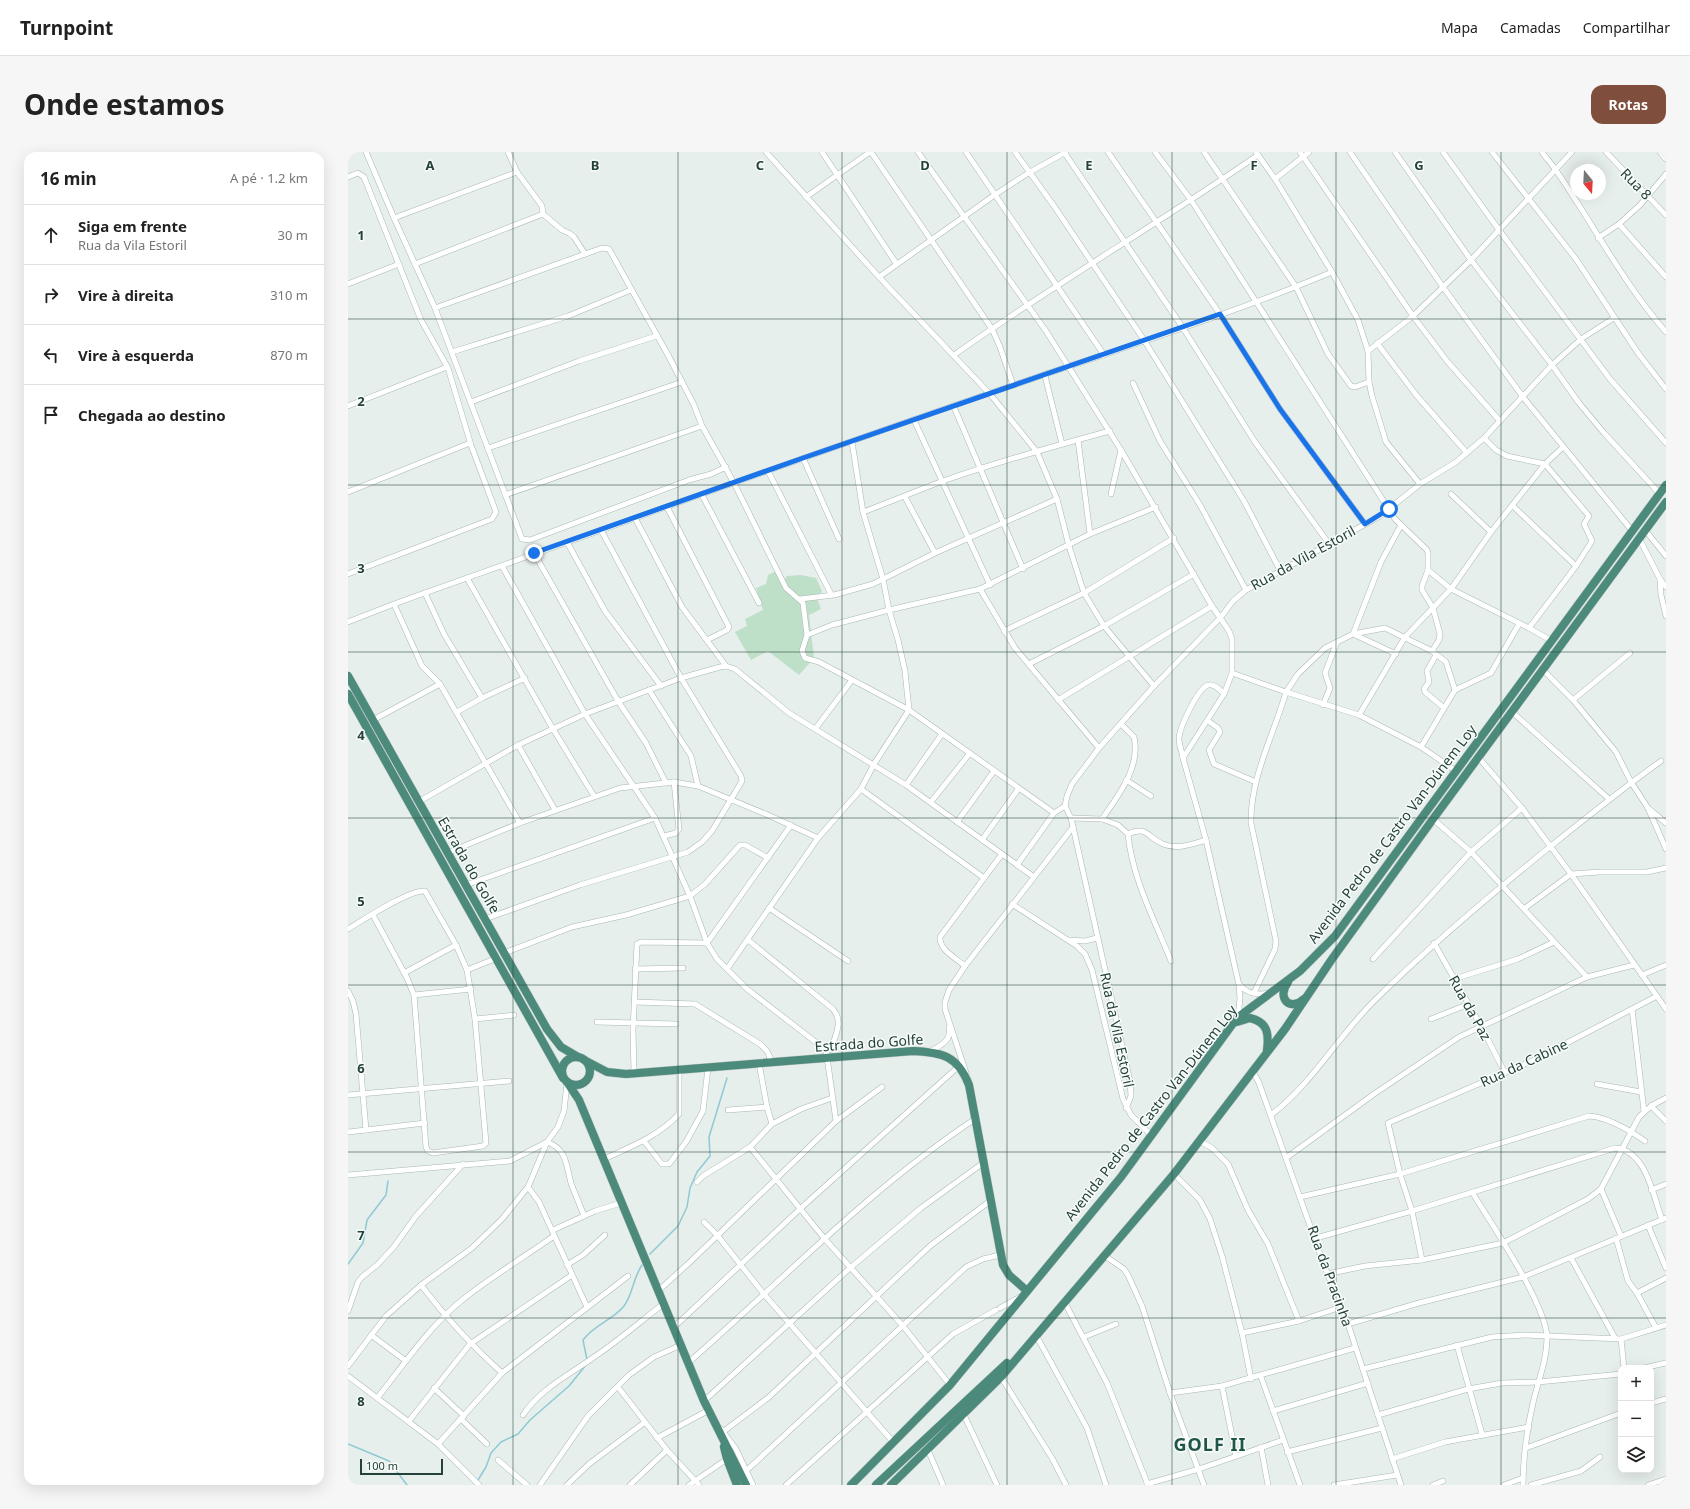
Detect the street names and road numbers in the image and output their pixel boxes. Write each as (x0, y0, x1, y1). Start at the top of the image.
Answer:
street label: Rua 8 (1617, 164, 1656, 204)
street label: Rua da Vila Estoril (1247, 521, 1359, 594)
street label: Avenida Pedro de Castro Van-Dúnem Loy (1303, 720, 1481, 947)
street label: Estrada do Golfe (434, 813, 505, 917)
street label: Rua da Vila Estoril (1096, 971, 1139, 1089)
street label: Rua da Paz (1445, 972, 1496, 1044)
street label: Avenida Pedro de Castro Van-Dúnem Loy (1060, 1000, 1241, 1225)
street label: Estrada do Golfe (814, 1029, 924, 1056)
street label: Rua da Cabine (1477, 1034, 1571, 1091)
street label: Rua da Pracinha (1303, 1223, 1358, 1329)

